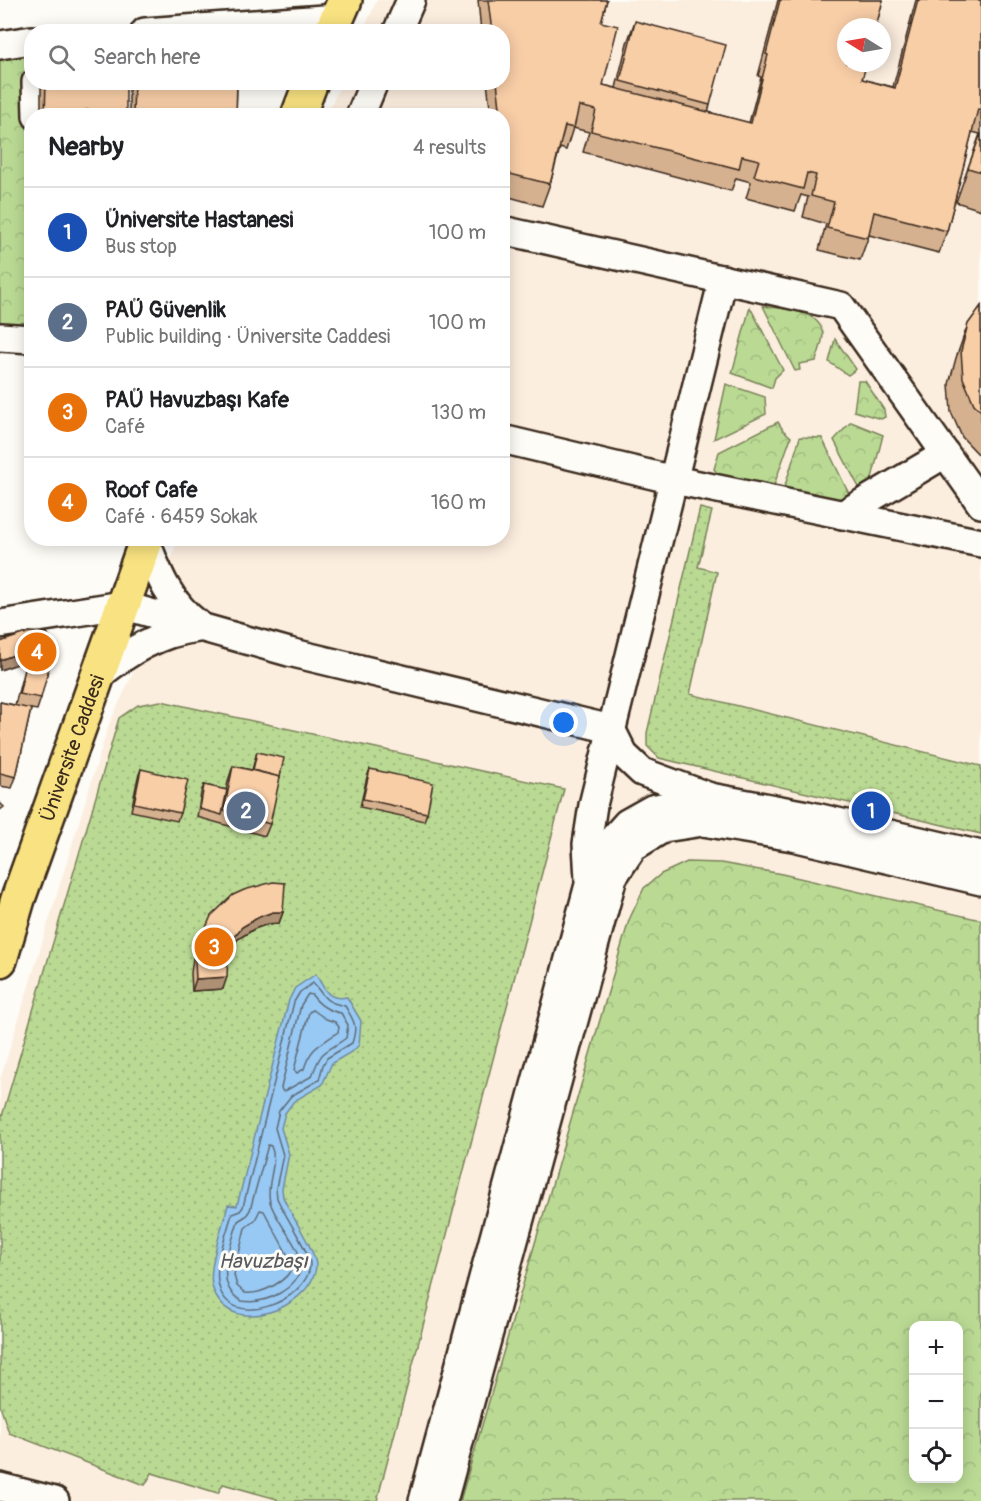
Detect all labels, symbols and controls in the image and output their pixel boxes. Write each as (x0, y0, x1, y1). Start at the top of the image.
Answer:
north arrow (837, 18, 891, 72)
search box (24, 24, 510, 90)
icon: search (45, 41, 78, 74)
text: Search here (93, 43, 200, 71)
text: Nearby (48, 131, 124, 163)
text: 4 results (413, 135, 486, 160)
text: Üniversite Hastanesi (105, 206, 293, 234)
text: 1 (64, 220, 71, 245)
text: 100 m (429, 220, 486, 245)
text: Bus stop (105, 234, 177, 259)
text: PAÜ Güvenlik (105, 296, 226, 324)
text: 2 (62, 310, 73, 335)
text: 100 m (429, 310, 486, 335)
text: Public building · Üniversite Caddesi (105, 324, 390, 349)
text: PAÜ Havuzbaşı Kafe (105, 386, 289, 414)
text: 3 (62, 400, 73, 425)
text: 130 m (431, 400, 486, 425)
text: Café (105, 414, 145, 439)
text: Roof Cafe (105, 476, 197, 504)
text: 4 (62, 490, 73, 515)
text: 160 m (431, 490, 486, 515)
text: Café · 6459 Sokak (105, 504, 258, 529)
pin: 4 (18, 630, 57, 674)
street label: Üniversite Caddesi (34, 671, 110, 825)
your location (549, 708, 578, 737)
pin: 2 (226, 788, 266, 834)
pin: 1 (852, 788, 890, 834)
pin: 3 (194, 924, 234, 970)
water label: Havuzbaşı (218, 1248, 309, 1275)
map controls (909, 1321, 963, 1483)
button: + (909, 1321, 963, 1375)
button: − (909, 1375, 963, 1429)
button: locate (909, 1429, 963, 1483)

